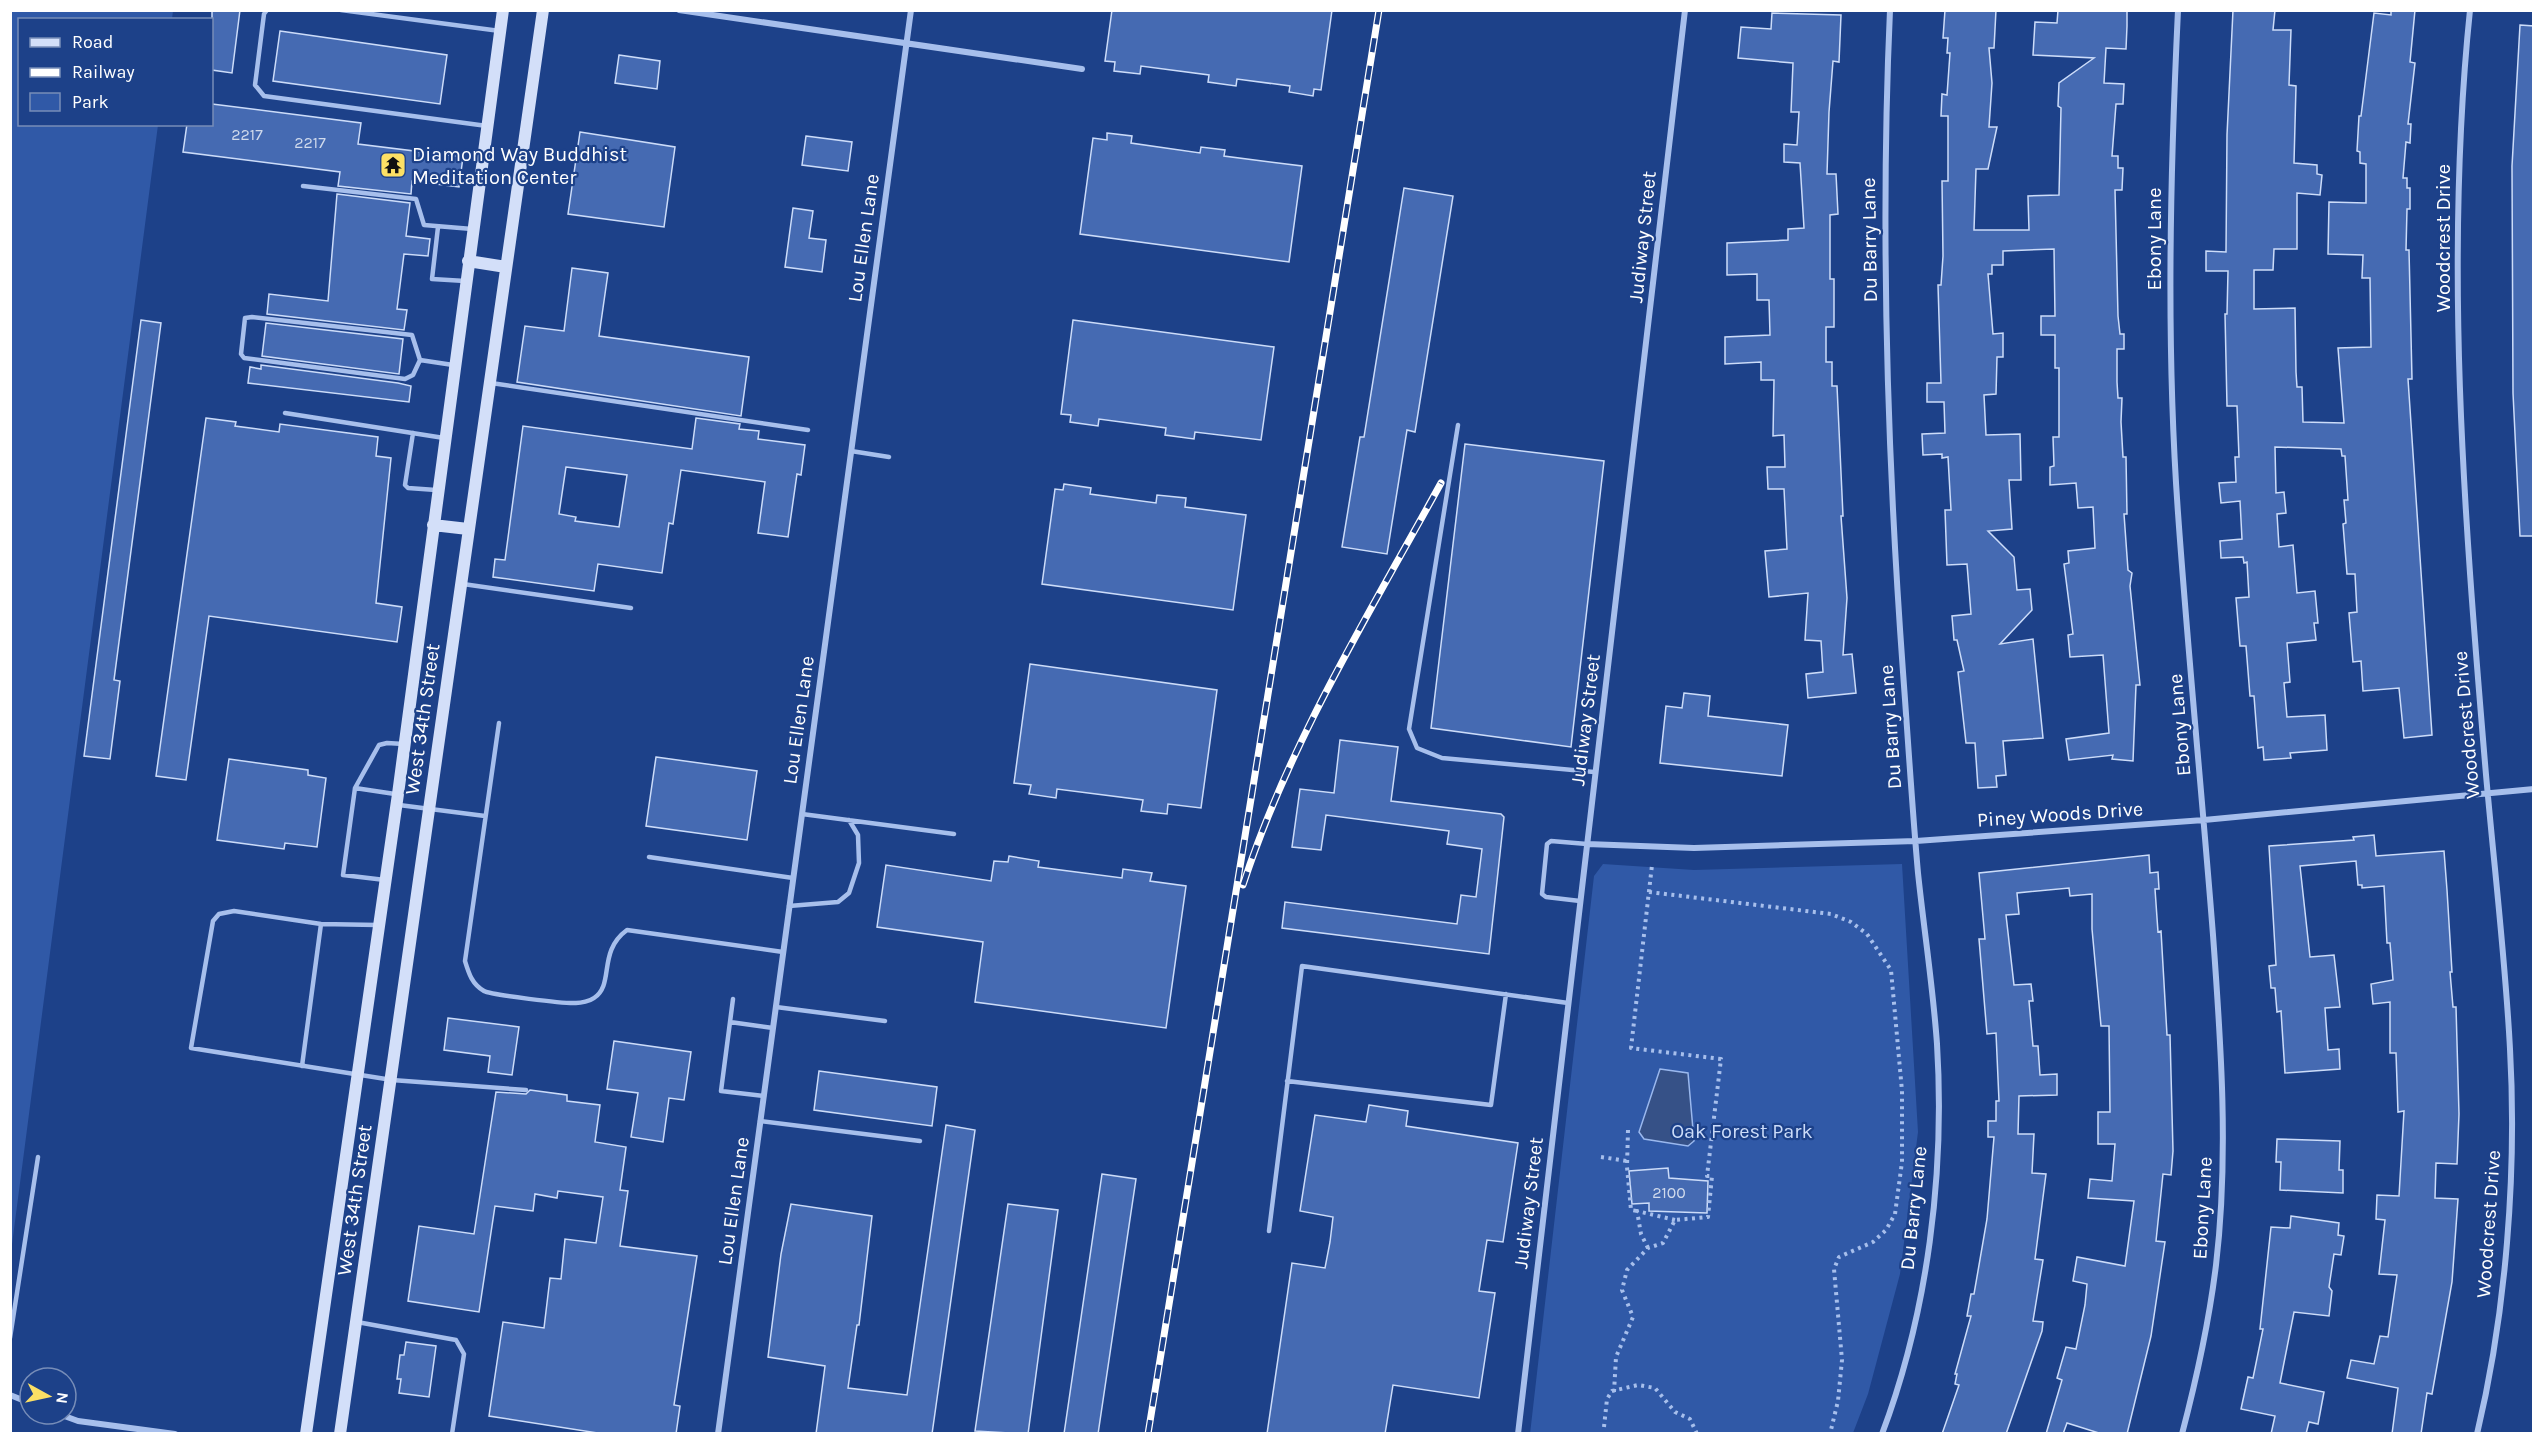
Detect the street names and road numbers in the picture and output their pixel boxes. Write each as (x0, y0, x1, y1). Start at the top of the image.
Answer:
street label: Woodcrest Drive (2432, 164, 2455, 312)
street label: Judiway Street (1624, 170, 1661, 304)
street label: Lou Ellen Lane (843, 172, 884, 304)
street label: Du Barry Lane (1857, 177, 1882, 303)
street label: Ebony Lane (2143, 188, 2166, 290)
street label: West 34th Street (400, 641, 445, 796)
street label: Woodcrest Drive (2449, 650, 2484, 800)
street label: Judiway Street (1566, 652, 1605, 787)
street label: Lou Ellen Lane (778, 654, 819, 786)
street label: Du Barry Lane (1875, 664, 1906, 790)
street label: Ebony Lane (2164, 673, 2195, 777)
street label: Piney Woods Drive (1976, 797, 2144, 832)
street label: West 34th Street (332, 1122, 377, 1277)
street label: Lou Ellen Lane (713, 1135, 754, 1267)
street label: Judiway Street (1509, 1135, 1548, 1270)
street label: Du Barry Lane (1896, 1145, 1931, 1271)
street label: Woodcrest Drive (2472, 1149, 2505, 1299)
street label: Ebony Lane (2188, 1156, 2217, 1260)

